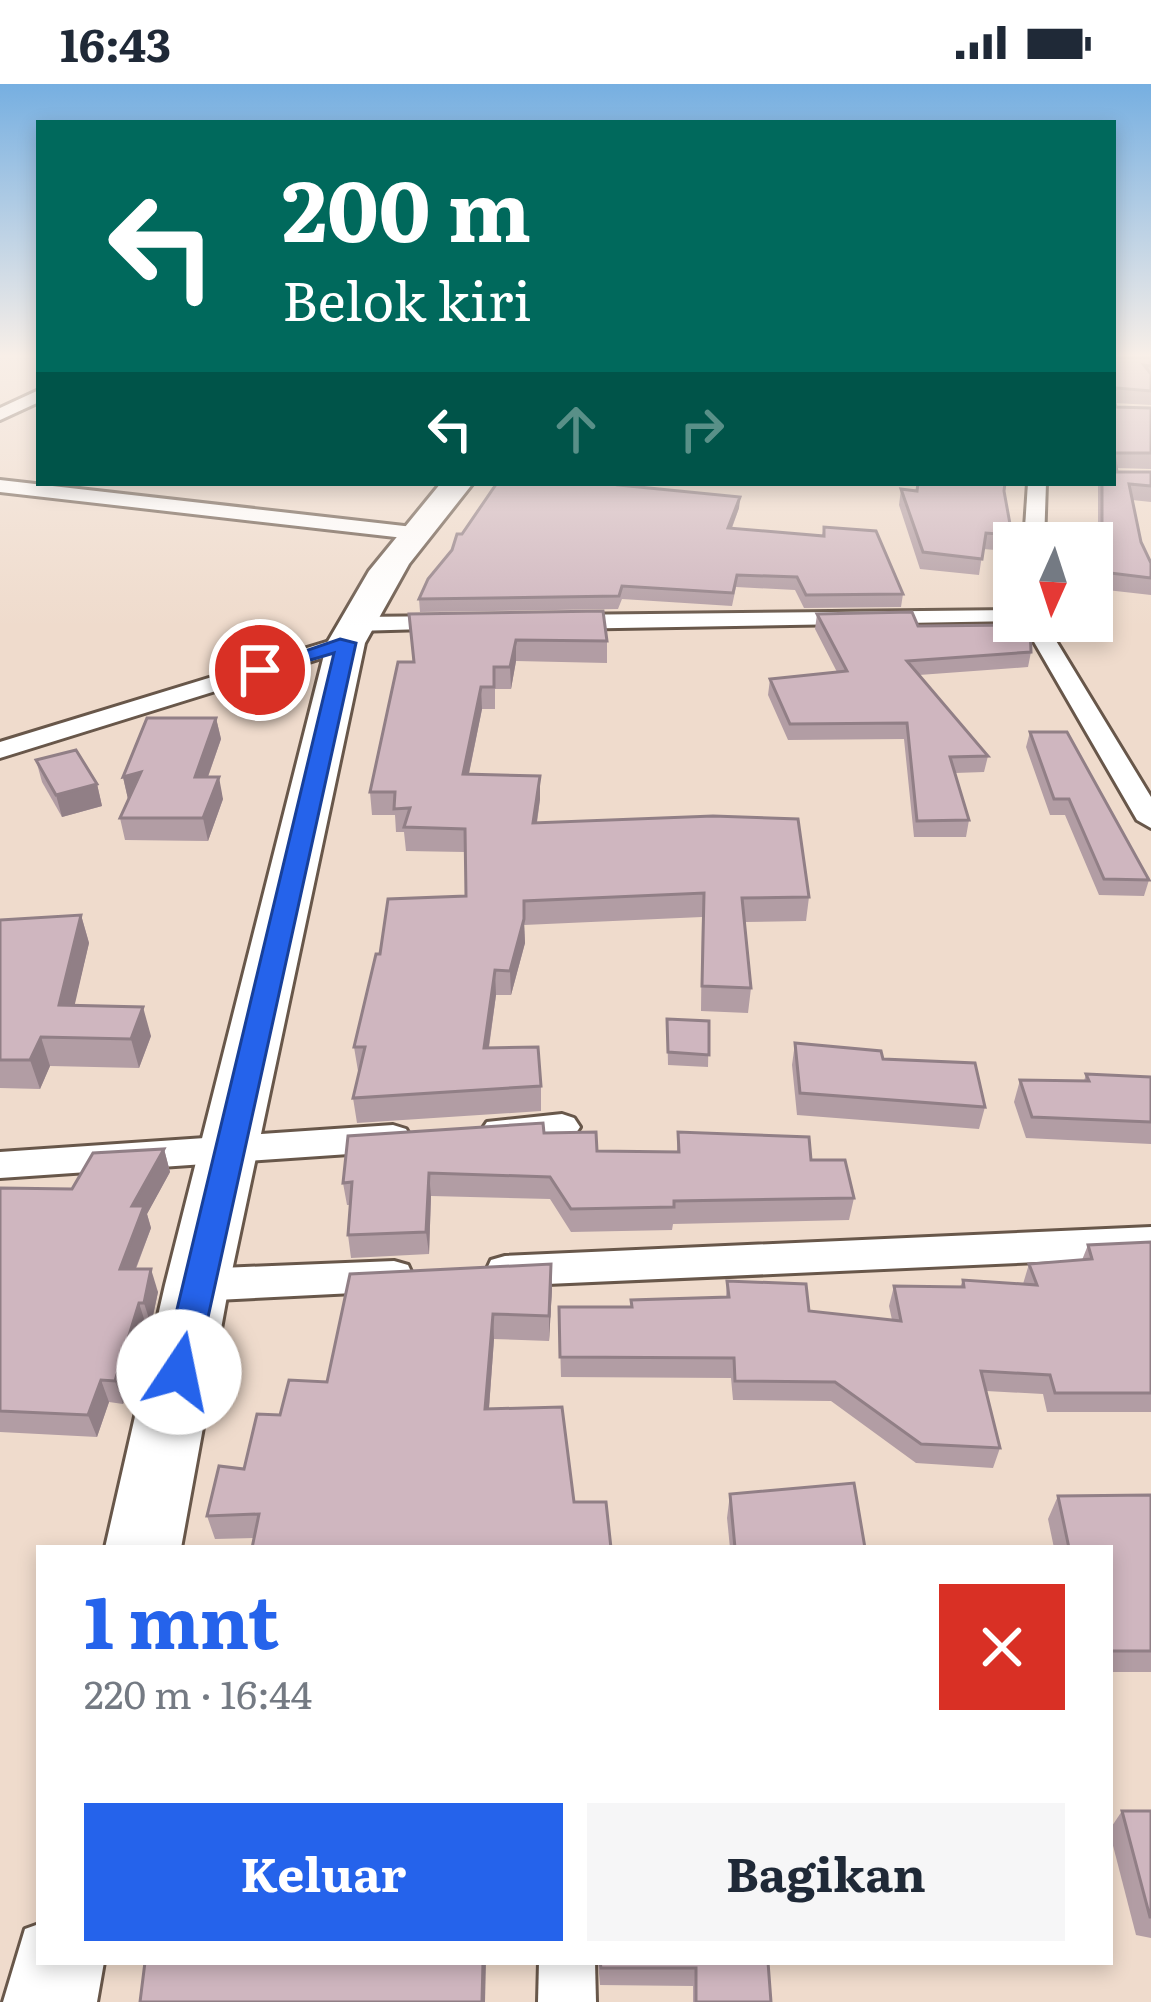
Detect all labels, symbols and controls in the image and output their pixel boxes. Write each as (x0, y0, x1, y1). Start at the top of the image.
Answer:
text: 16:43 (60, 9, 171, 76)
text: 200 m (282, 143, 531, 268)
icon: left (84, 168, 240, 324)
text: Belok kiri (282, 257, 531, 338)
icon: left (417, 396, 483, 462)
icon: ahead (543, 396, 609, 462)
icon: right (669, 396, 735, 462)
north arrow (993, 522, 1113, 642)
map controls (993, 522, 1113, 642)
pin (209, 619, 311, 721)
icon: arrive (227, 637, 293, 703)
position arrow (116, 1309, 242, 1435)
text: 1 mnt (84, 1564, 279, 1671)
button: close (939, 1584, 1065, 1710)
text: 220 m · 16:44 (84, 1663, 312, 1721)
button: Keluar (84, 1803, 563, 1941)
button: Bagikan (587, 1803, 1065, 1941)

